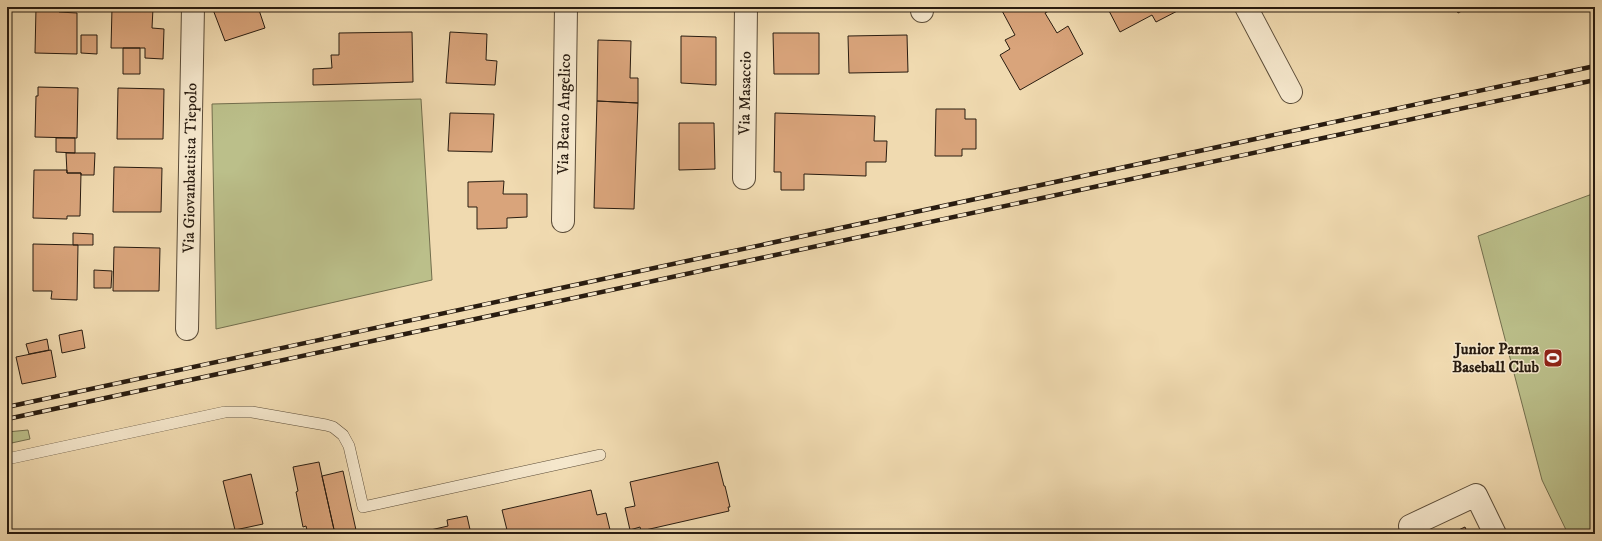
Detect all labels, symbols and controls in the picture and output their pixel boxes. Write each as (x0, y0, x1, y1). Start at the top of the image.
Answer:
street label: Via Masaccio (734, 51, 756, 136)
street label: Via Beato Angelico (553, 53, 575, 176)
street label: Via Giovanbattista Tiepolo (178, 83, 201, 254)
place label: Junior Parma Baseball Club (1452, 339, 1540, 377)
sports icon: Junior Parma Baseball Club (1542, 347, 1564, 369)

